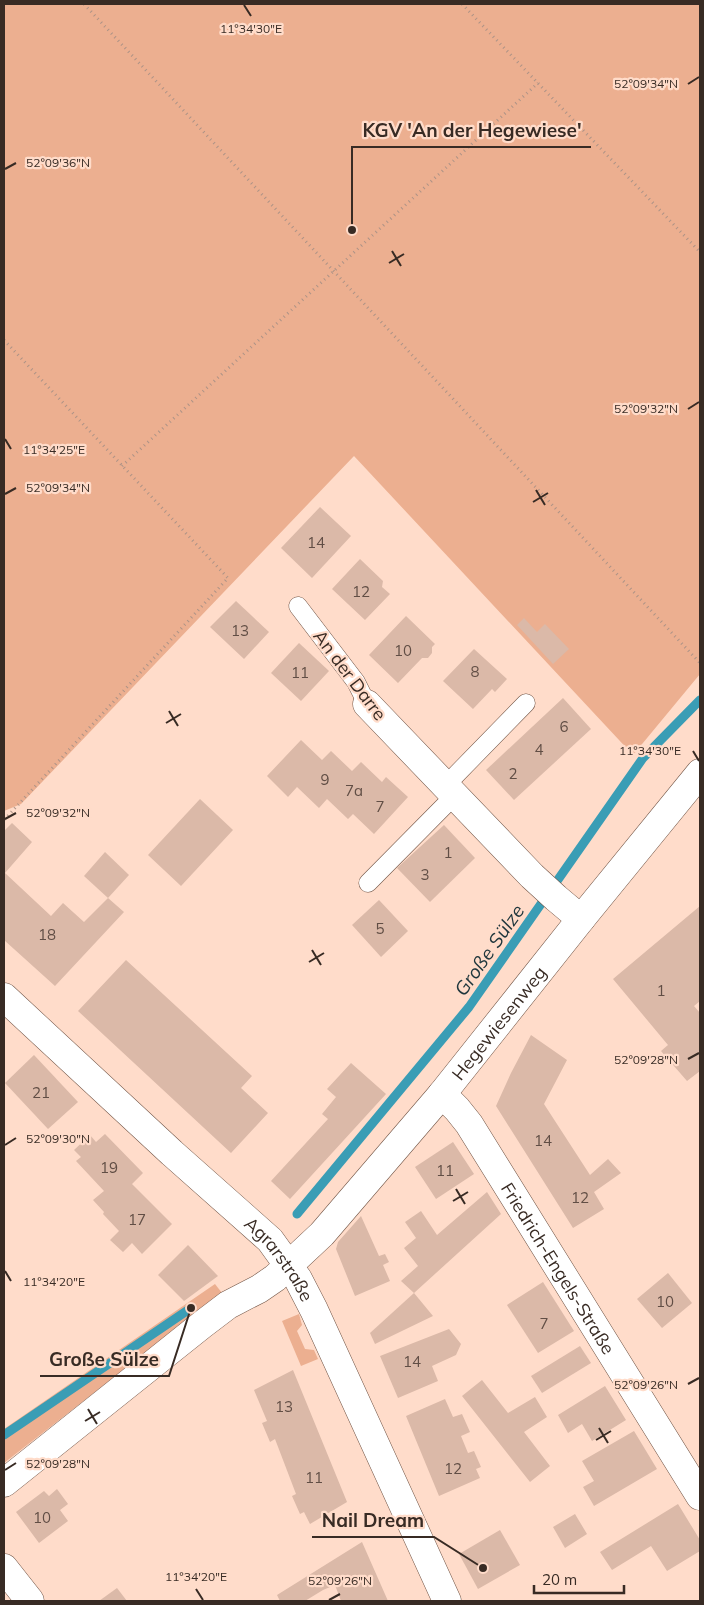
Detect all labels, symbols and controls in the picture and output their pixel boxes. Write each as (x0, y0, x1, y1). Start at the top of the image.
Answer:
text: 11°34'30"E (220, 21, 282, 36)
text: 52°09'34"N (614, 76, 678, 91)
callout: KGV 'An der Hegewiese' (352, 113, 591, 147)
text: KGV 'An der Hegewiese' (362, 118, 582, 142)
text: 52°09'36"N (26, 155, 90, 170)
text: 52°09'32"N (614, 401, 678, 416)
text: 11°34'25"E (23, 442, 85, 457)
text: 52°09'34"N (26, 480, 90, 495)
house number: 14 (307, 533, 325, 552)
house number: 12 (352, 582, 370, 601)
house number: 13 (231, 621, 249, 640)
street label: An der Darre (309, 625, 391, 725)
house number: 10 (394, 641, 412, 660)
house number: 8 (470, 662, 480, 681)
house number: 11 (291, 663, 309, 682)
house number: 6 (559, 717, 569, 736)
house number: 4 (534, 740, 544, 759)
text: 11°34'30"E (619, 743, 681, 758)
house number: 2 (508, 764, 518, 783)
house number: 9 (320, 770, 330, 789)
house number: 7a (345, 781, 363, 800)
house number: 7 (375, 797, 385, 816)
text: 52°09'32"N (26, 805, 90, 820)
house number: 1 (443, 843, 453, 862)
house number: 3 (420, 865, 430, 884)
water label: Große Sülze (449, 900, 529, 1000)
house number: 5 (375, 919, 385, 938)
house number: 18 (38, 925, 56, 944)
street label: Hegewiesenweg (446, 961, 551, 1085)
house number: 1 (656, 981, 666, 1000)
text: 52°09'28"N (614, 1052, 678, 1067)
house number: 21 (32, 1083, 50, 1102)
text: 52°09'30"N (26, 1131, 90, 1146)
house number: 14 (534, 1131, 552, 1150)
house number: 19 (100, 1158, 118, 1177)
house number: 11 (436, 1161, 454, 1180)
street label: Friedrich-Engels-Straße (497, 1178, 620, 1358)
house number: 12 (571, 1188, 589, 1207)
house number: 17 (128, 1210, 146, 1229)
street label: Agrarstraße (240, 1211, 319, 1305)
text: 11°34'20"E (23, 1274, 85, 1289)
house number: 10 (656, 1292, 674, 1311)
house number: 7 (539, 1314, 549, 1333)
callout: Große Sülze (40, 1342, 169, 1376)
text: Große Sülze (49, 1347, 159, 1371)
house number: 14 (403, 1352, 421, 1371)
text: 52°09'26"N (614, 1377, 678, 1392)
house number: 13 (275, 1397, 293, 1416)
text: 52°09'28"N (26, 1456, 90, 1471)
house number: 12 (444, 1459, 462, 1478)
house number: 11 (305, 1468, 323, 1487)
callout: Nail Dream (312, 1503, 434, 1537)
house number: 10 (33, 1508, 51, 1527)
text: Nail Dream (322, 1508, 424, 1532)
scale bar (534, 1562, 624, 1594)
text: 11°34'20"E (165, 1569, 227, 1584)
text: 20 m (542, 1570, 577, 1589)
text: 52°09'26"N (308, 1573, 372, 1588)

